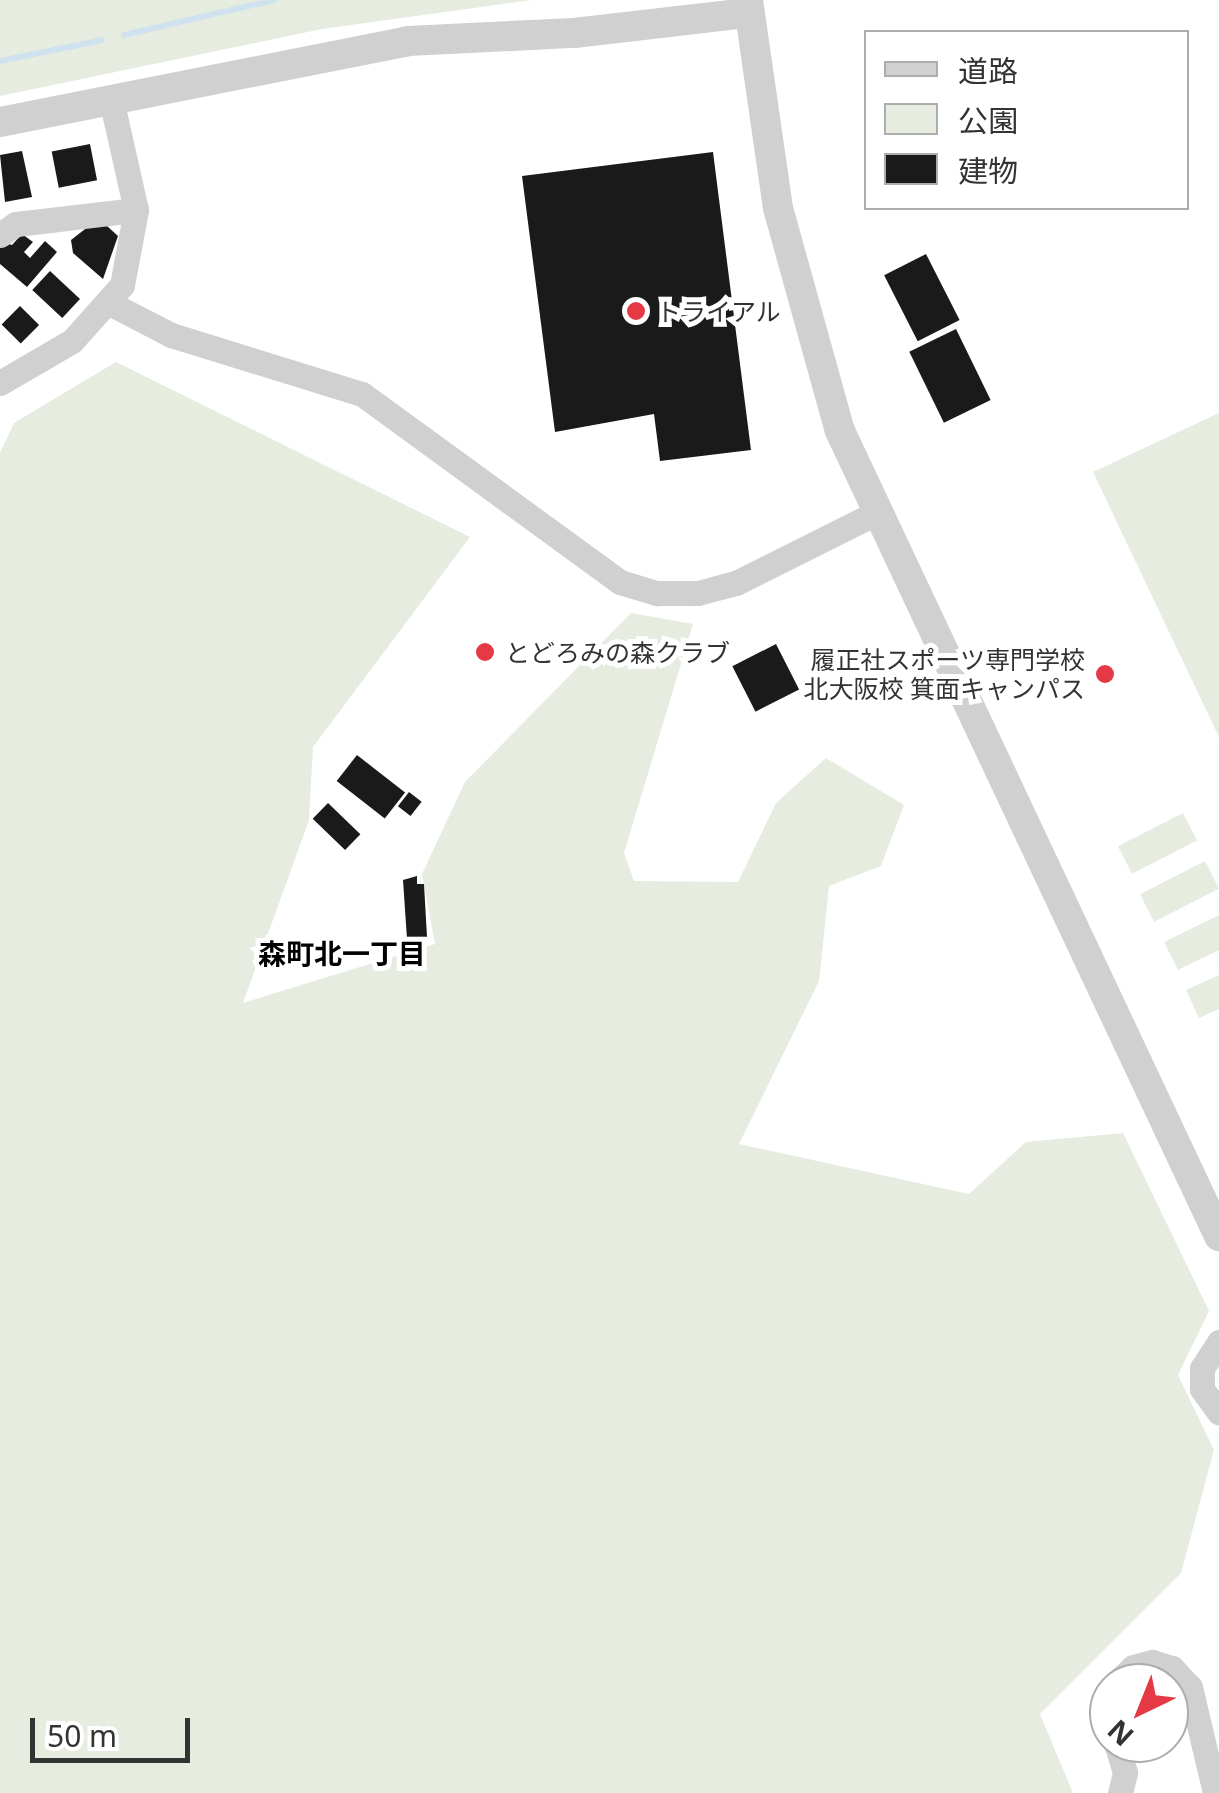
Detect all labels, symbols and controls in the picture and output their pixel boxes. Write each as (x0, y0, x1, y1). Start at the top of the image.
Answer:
legend (864, 30, 1189, 210)
text: 道路 (958, 50, 1018, 91)
text: 公園 (958, 100, 1018, 141)
text: 建物 (958, 150, 1018, 191)
place label: トライアル (656, 296, 781, 326)
marker: トライアル (625, 300, 647, 322)
place label: とどろみの森クラブ (505, 637, 730, 667)
marker: とどろみの森クラブ (474, 641, 496, 663)
place label: 履正社スポーツ専門学校 北大阪校 箕面キャンパス (804, 645, 1085, 704)
marker: 履正社スポーツ専門学校 北大阪校 箕面キャンパス (1094, 663, 1116, 685)
district label: 森町北一丁目 (258, 936, 426, 970)
north arrow (1089, 1663, 1189, 1763)
scale bar (35, 1698, 195, 1760)
text: N (1099, 1712, 1141, 1755)
text: 50 m (47, 1715, 117, 1756)

